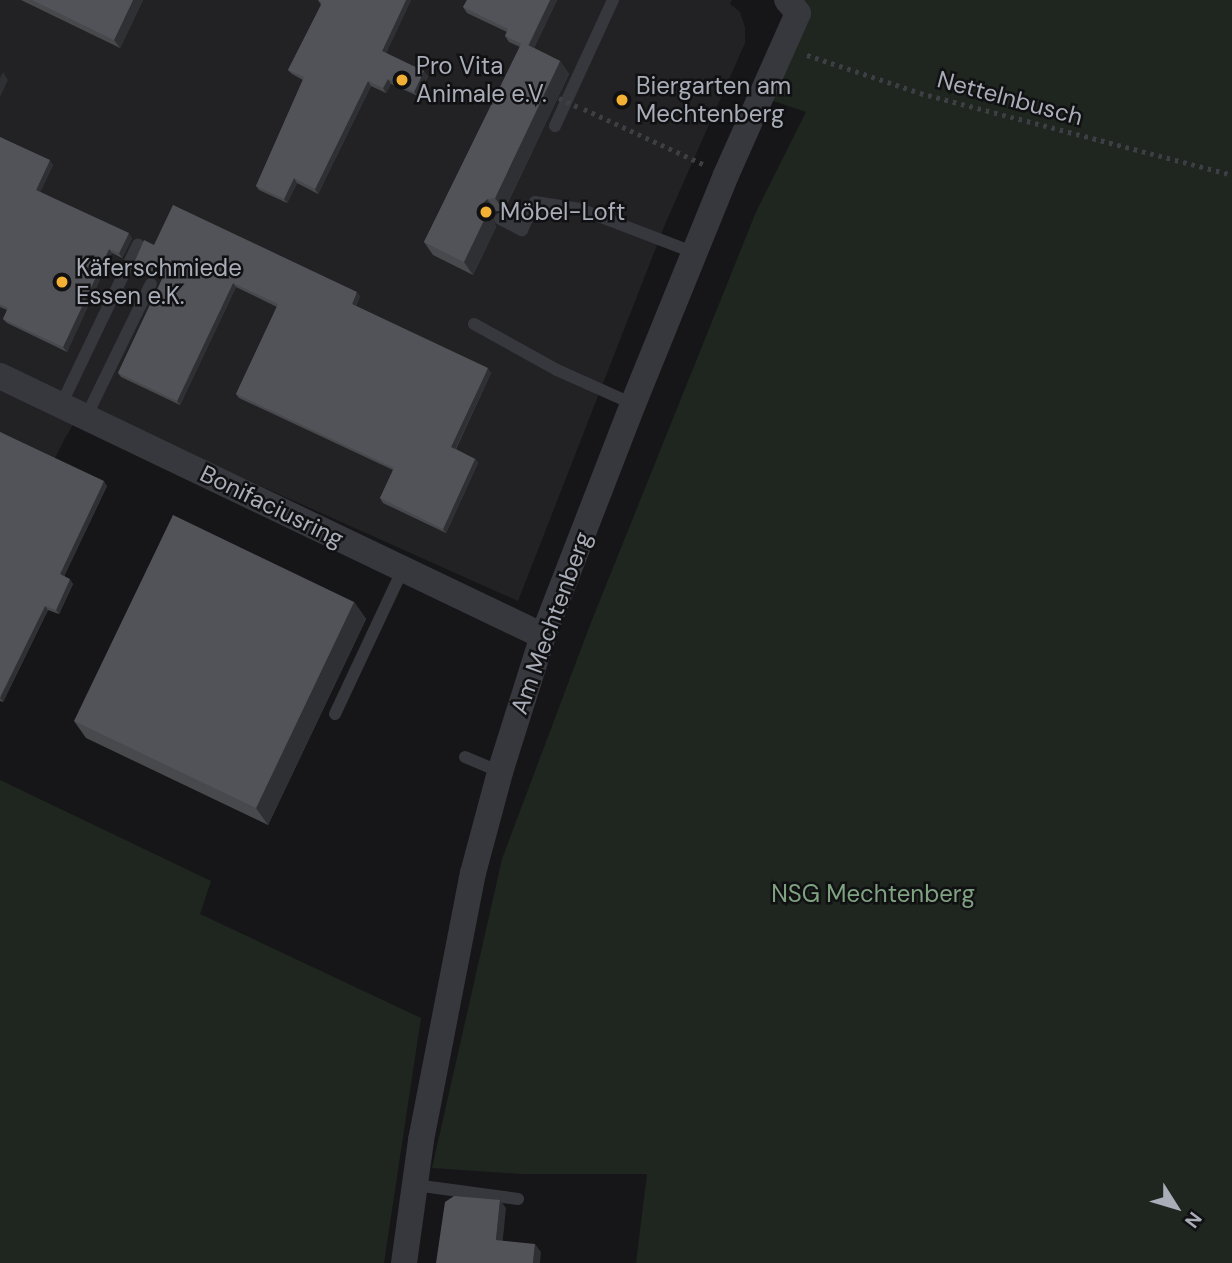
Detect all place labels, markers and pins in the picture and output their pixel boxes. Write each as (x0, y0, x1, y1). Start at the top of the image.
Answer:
place label: Pro Vita Animale e.V. (416, 52, 547, 108)
marker: Pro Vita Animale e.V. (394, 72, 410, 88)
place label: Biergarten am Mechtenberg (636, 72, 791, 128)
marker: Biergarten am Mechtenberg (614, 92, 630, 108)
place label: Möbel-Loft (500, 198, 625, 226)
marker: Möbel-Loft (478, 204, 494, 220)
place label: Käferschmiede Essen e.K. (76, 254, 242, 310)
marker: Käferschmiede Essen e.K. (54, 274, 70, 290)

